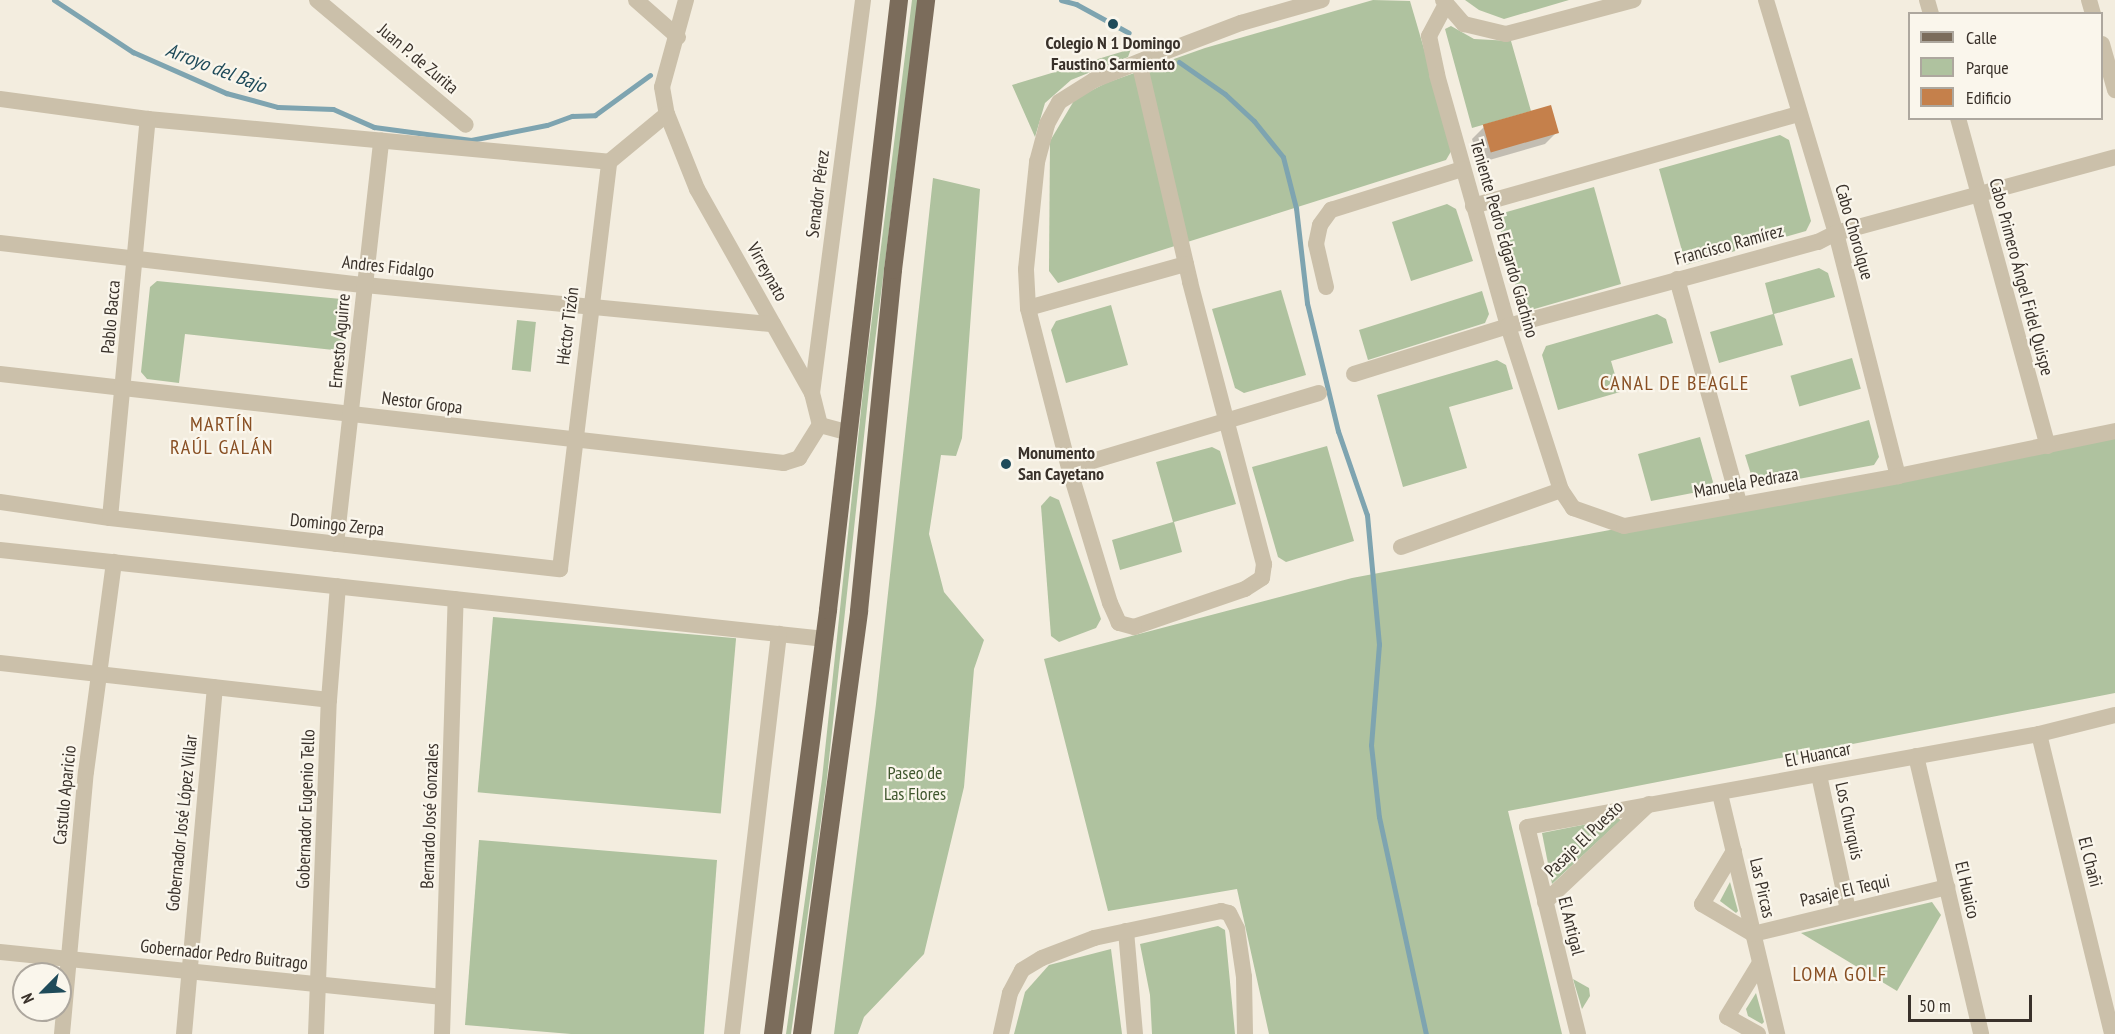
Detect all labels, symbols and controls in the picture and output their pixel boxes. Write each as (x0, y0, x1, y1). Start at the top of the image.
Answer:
legend (1908, 12, 2103, 120)
marker: Colegio N 1 Domingo Faustino Sarmiento (1106, 17, 1120, 31)
street label: Juan P. de Zurita (373, 19, 463, 99)
text: Calle (1966, 26, 1997, 49)
place label: Colegio N 1 Domingo Faustino Sarmiento (1046, 33, 1180, 76)
water label: Arroyo del Bajo (162, 38, 270, 98)
text: Parque (1966, 56, 2009, 79)
text: Edificio (1966, 86, 2011, 109)
street label: Teniente Pedro Edgardo Giachino (1465, 138, 1543, 340)
street label: Senador Pérez (802, 149, 834, 239)
street label: Cabo Primero Ángel Fidel Quispe (1984, 176, 2058, 378)
street label: Cabo Chorolque (1830, 182, 1878, 282)
street label: Francisco Ramírez (1672, 220, 1786, 270)
street label: Virreynato (742, 239, 792, 305)
street label: Andres Fidalgo (341, 251, 435, 283)
street label: Pablo Bacca (97, 279, 125, 355)
street label: Héctor Tizón (552, 286, 584, 366)
street label: Ernesto Aguirre (325, 292, 355, 390)
district label: CANAL DE BEAGLE (1600, 371, 1750, 395)
street label: Nestor Gropa (380, 387, 464, 419)
district label: MARTÍN RAÚL GALÁN (170, 413, 274, 460)
place label: Monumento San Cayetano (1018, 443, 1104, 486)
marker: Monumento San Cayetano (999, 457, 1013, 471)
street label: Manuela Pedraza (1692, 463, 1800, 503)
street label: Domingo Zerpa (289, 509, 385, 541)
street label: Gobernador Eugenio Tello (292, 729, 320, 889)
street label: Gobernador José López Villar (162, 733, 202, 913)
street label: El Huancar (1783, 738, 1853, 772)
street label: Bernardo José Gonzales (417, 743, 443, 889)
street label: Castulo Aparicio (49, 744, 81, 846)
park label: Paseo de Las Flores (884, 763, 946, 806)
street label: Los Churquis (1830, 780, 1868, 862)
street label: Pasaje El Puesto (1540, 796, 1628, 882)
street label: El Chañi (2073, 835, 2107, 889)
street label: Las Pircas (1745, 856, 1779, 920)
street label: El Huaico (1950, 859, 1984, 921)
street label: Pasaje El Tequi (1798, 870, 1892, 912)
street label: El Antigal (1553, 894, 1589, 958)
street label: Gobernador Pedro Buitrago (139, 935, 309, 975)
north arrow (12, 962, 72, 1022)
district label: LOMA GOLF (1792, 962, 1888, 986)
scale bar (1911, 983, 2036, 1021)
text: N (16, 991, 38, 1007)
text: 50 m (1919, 994, 1951, 1017)

